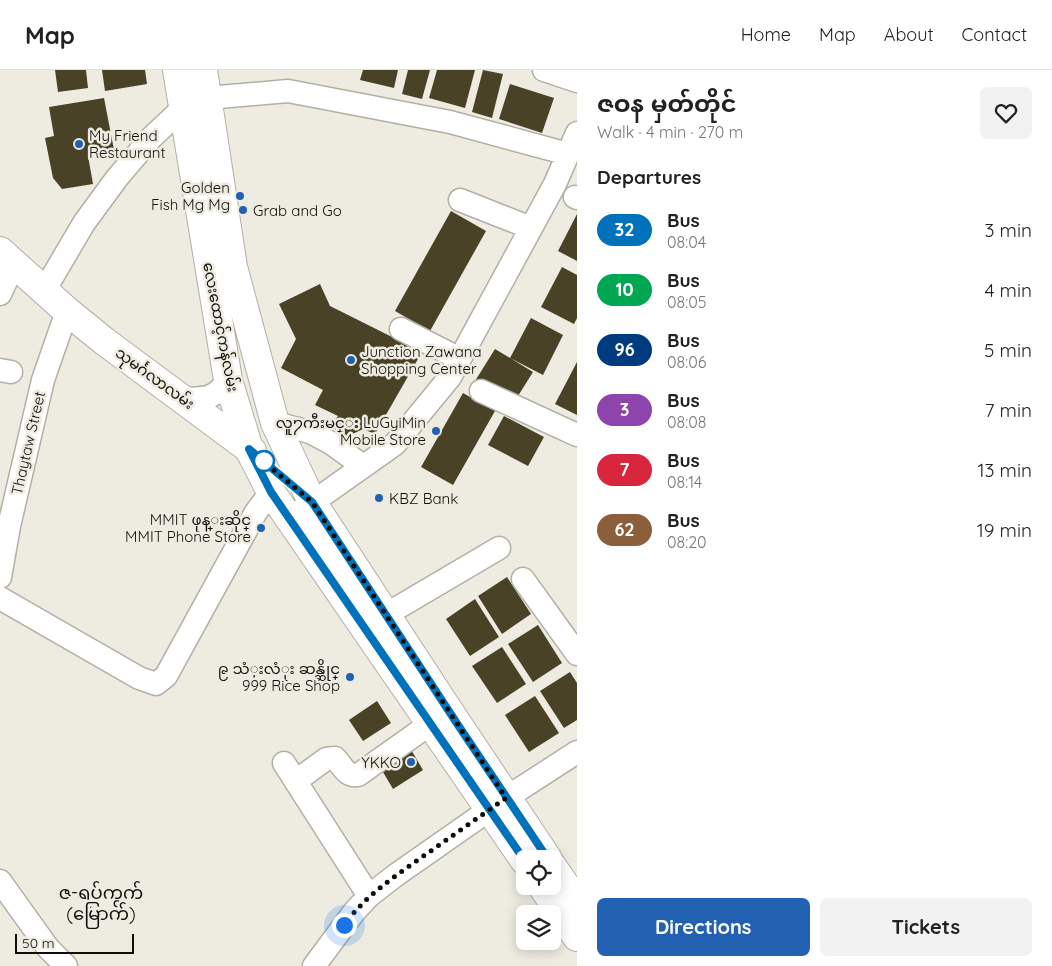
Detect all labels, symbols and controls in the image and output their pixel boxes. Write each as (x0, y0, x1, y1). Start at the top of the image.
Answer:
text: Map (25, 20, 75, 50)
text: Home (741, 23, 791, 46)
text: Map (819, 23, 856, 46)
text: About (884, 23, 934, 46)
text: Contact (962, 23, 1027, 46)
button: heart (980, 87, 1032, 139)
text: ဇဝန မှတ်တိုင် (597, 88, 737, 118)
text: Walk · 4 min · 270 m (597, 122, 743, 142)
place label: My Friend Restaurant (89, 126, 166, 162)
marker: My Friend Restaurant (73, 138, 85, 150)
text: Departures (597, 165, 701, 189)
place label: Golden Fish Mg Mg (151, 178, 230, 214)
marker: Golden Fish Mg Mg (234, 190, 246, 202)
place label: Grab and Go (253, 201, 342, 220)
marker: Grab and Go (237, 204, 249, 216)
text: Bus (667, 208, 700, 232)
text: 32 (615, 218, 634, 241)
text: 3 min (984, 218, 1032, 242)
text: 08:04 (667, 232, 706, 252)
street label: လေးထောင့်ကန်လမ်း (196, 261, 243, 394)
text: Bus (667, 268, 700, 292)
text: 10 (615, 278, 634, 301)
text: 4 min (984, 278, 1032, 302)
text: 08:05 (667, 292, 706, 312)
text: Bus (667, 328, 700, 352)
text: 96 (614, 338, 635, 361)
text: 5 min (984, 338, 1032, 362)
place label: Junction Zawana Shopping Center (361, 342, 482, 378)
street label: သုမင်္ဂလာလမ်း (110, 343, 198, 415)
text: 08:06 (667, 352, 706, 372)
marker: Junction Zawana Shopping Center (345, 354, 357, 366)
text: Bus (667, 388, 700, 412)
street label: Thaytaw Street (7, 389, 49, 497)
text: 3 (620, 398, 629, 421)
text: 7 min (985, 398, 1032, 422)
text: 08:08 (667, 412, 706, 432)
place label: လူ႒ကီးမင္း LuGyiMin Mobile Store (276, 413, 426, 449)
marker: လူ႒ကီးမင္း LuGyiMin Mobile Store (430, 425, 442, 437)
text: Bus (667, 448, 700, 472)
unlabelled marker (253, 450, 275, 472)
text: 7 (620, 458, 629, 481)
text: 13 min (977, 458, 1032, 482)
text: 08:14 (667, 472, 702, 492)
place label: KBZ Bank (389, 489, 458, 508)
marker: KBZ Bank (373, 492, 385, 504)
text: Bus (667, 508, 700, 532)
place label: MMIT ဖုန္းဆိုင္ MMIT Phone Store (125, 510, 251, 546)
text: 62 (614, 518, 635, 541)
text: 19 min (977, 518, 1032, 542)
marker: MMIT ဖုန္းဆိုင္ MMIT Phone Store (255, 522, 267, 534)
text: 08:20 (667, 532, 707, 552)
place label: ၉ သံုးလံုး ဆန္ဆိုင္ 999 Rice Shop (218, 659, 340, 695)
marker: ၉ သံုးလံုး ဆန္ဆိုင္ 999 Rice Shop (344, 671, 356, 683)
place label: YKKO (361, 753, 401, 772)
marker: YKKO (405, 756, 417, 768)
map controls (516, 850, 561, 950)
button: locate (516, 850, 561, 895)
district label: ဇ-ရပ်ကွက် (မြောက်) (59, 880, 143, 929)
button: Directions (597, 898, 810, 956)
button: Tickets (820, 898, 1032, 956)
button: layers (516, 905, 561, 950)
your location (332, 913, 357, 938)
scale bar (15, 931, 134, 954)
text: 50 m (22, 934, 55, 952)

